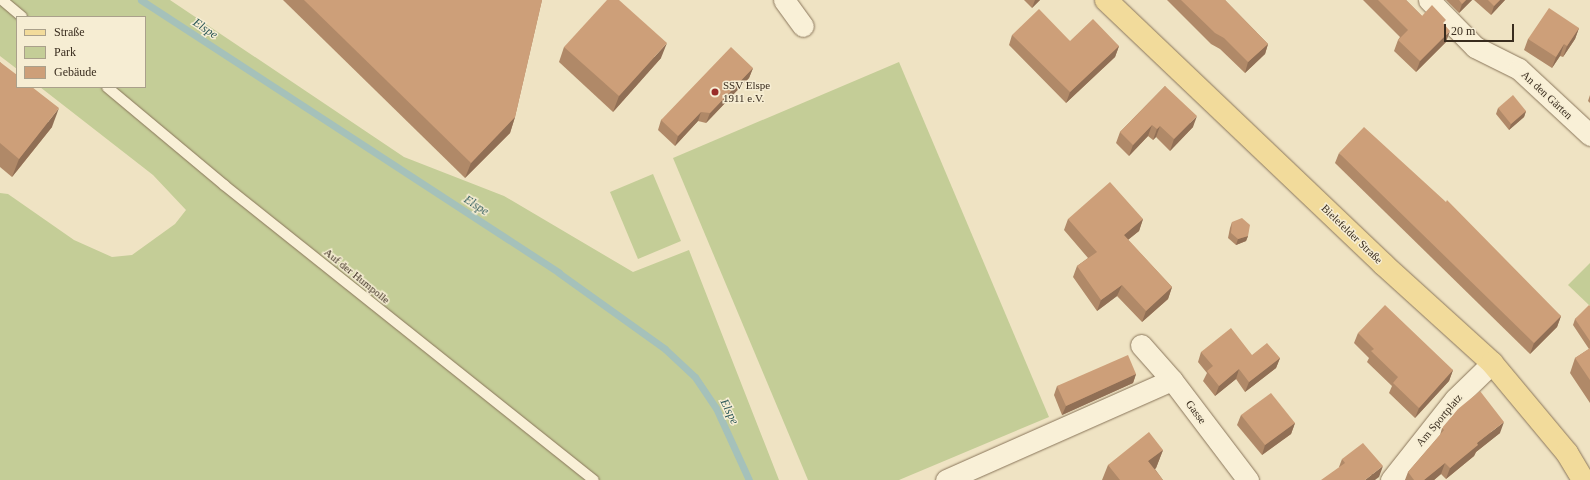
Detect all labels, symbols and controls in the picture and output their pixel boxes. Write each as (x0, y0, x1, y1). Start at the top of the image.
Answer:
legend (16, 16, 146, 88)
water label: Elspe (190, 16, 220, 42)
scale bar (1446, 16, 1516, 42)
text: 20 m (1451, 24, 1475, 38)
text: Straße (54, 25, 85, 39)
text: Park (54, 45, 76, 59)
text: Gebäude (54, 65, 97, 79)
street label: An den Gärten (1519, 68, 1575, 122)
place label: SSV Elspe 1911 e.V. (723, 79, 770, 105)
marker: SSV Elspe 1911 e.V. (710, 87, 720, 97)
water label: Elspe (461, 193, 491, 219)
street label: Bielefelder Straße (1319, 202, 1385, 266)
street label: Auf der Humpolle (322, 245, 392, 307)
street label: Am Sportplatz (1413, 391, 1465, 449)
water label: Elspe (717, 397, 741, 427)
street label: Gasse (1183, 398, 1209, 426)

